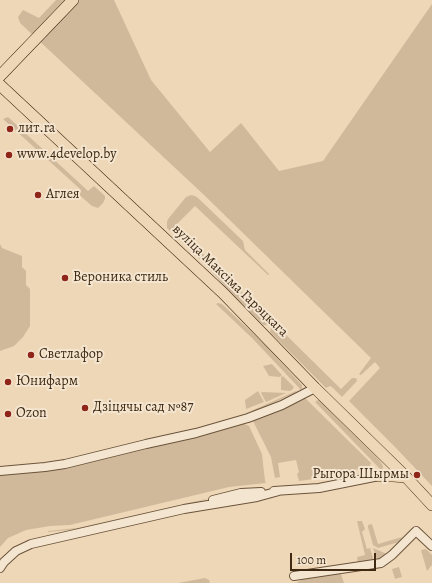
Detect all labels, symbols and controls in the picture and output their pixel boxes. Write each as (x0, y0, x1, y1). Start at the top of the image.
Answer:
place label: лит.ra (18, 121, 55, 137)
marker: лит.ra (5, 124, 15, 134)
place label: www.4develop.by (17, 147, 116, 163)
marker: www.4develop.by (4, 150, 14, 160)
place label: Аглея (46, 187, 80, 203)
marker: Аглея (33, 190, 43, 200)
street label: вуліца Максіма Гарэцкага (169, 221, 291, 341)
place label: Вероника стиль (73, 270, 168, 286)
marker: Вероника стиль (60, 273, 70, 283)
place label: Светлафор (39, 347, 103, 363)
marker: Светлафор (26, 350, 36, 360)
place label: Юнифарм (16, 374, 78, 390)
marker: Юнифарм (3, 377, 13, 387)
place label: Дзіцячы сад №87 (93, 400, 193, 416)
marker: Дзіцячы сад №87 (80, 403, 90, 413)
place label: Ozon (16, 406, 47, 422)
marker: Ozon (3, 409, 13, 419)
place label: Рыгора Шырмы (312, 467, 409, 483)
marker: Рыгора Шырмы (412, 470, 422, 480)
scale bar (292, 545, 378, 571)
text: 100 m (297, 552, 326, 568)

